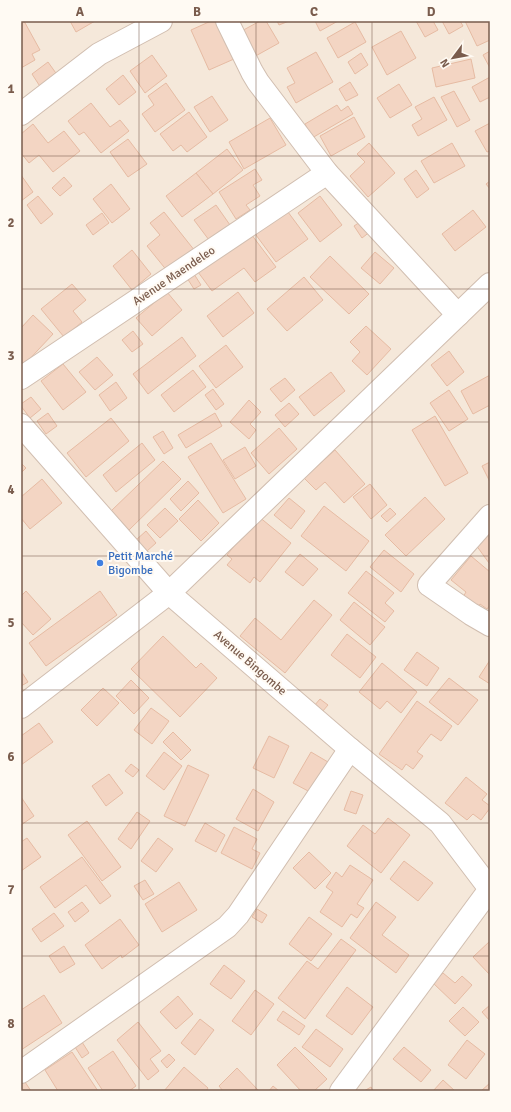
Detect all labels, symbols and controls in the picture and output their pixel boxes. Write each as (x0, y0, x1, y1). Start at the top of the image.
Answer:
text: A (76, 4, 85, 20)
text: B (193, 4, 201, 20)
text: C (310, 4, 318, 20)
text: D (427, 4, 436, 20)
north arrow (433, 38, 473, 78)
text: N (437, 56, 452, 70)
text: 1 (7, 81, 15, 97)
text: 2 (7, 215, 15, 231)
street label: Avenue Maendeleo (130, 243, 218, 309)
text: 3 (7, 348, 15, 364)
text: 4 (7, 482, 15, 498)
place label: Petit Marché Bigombe (108, 549, 173, 578)
marker: Petit Marché Bigombe (95, 558, 105, 568)
text: 5 (7, 615, 15, 631)
street label: Avenue Bingombe (210, 627, 290, 699)
text: 6 (7, 749, 15, 765)
text: 7 (7, 882, 15, 898)
text: 8 (7, 1016, 15, 1032)

